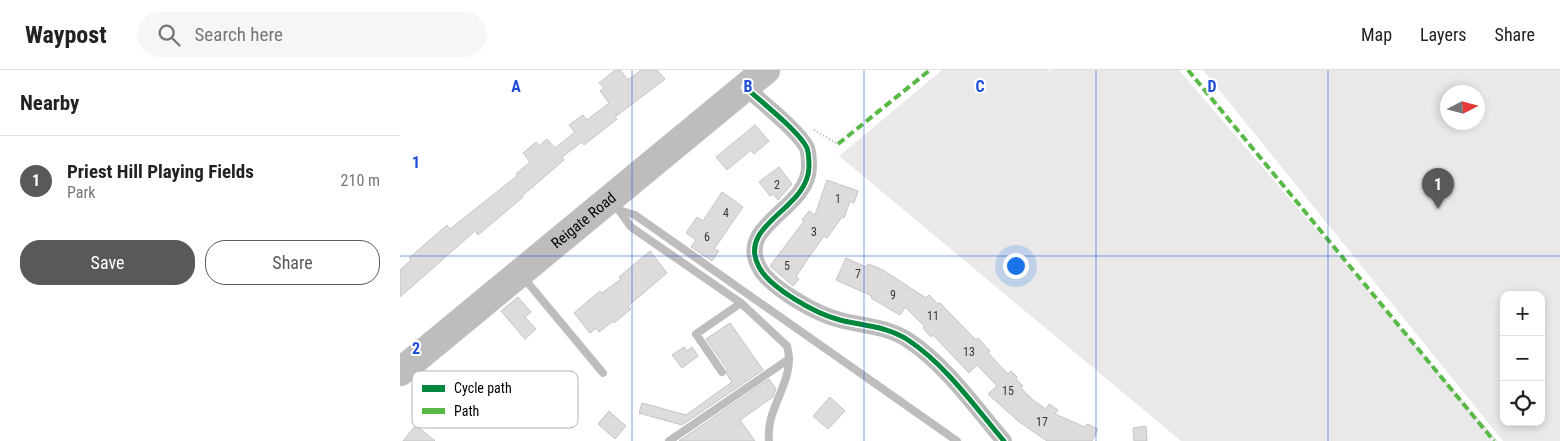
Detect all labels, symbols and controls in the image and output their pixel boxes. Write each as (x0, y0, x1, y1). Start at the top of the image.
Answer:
search box (137, 12, 487, 57)
text: Waypost (25, 21, 107, 49)
icon: search (155, 21, 183, 49)
text: Search here (195, 23, 283, 46)
text: Map (1361, 24, 1392, 45)
text: Layers (1420, 24, 1467, 45)
text: Share (1495, 24, 1535, 45)
text: A (511, 77, 521, 96)
text: B (744, 77, 753, 96)
text: C (975, 77, 985, 96)
text: D (1207, 77, 1217, 96)
north arrow (1440, 85, 1485, 130)
text: Nearby (20, 91, 79, 115)
text: 1 (412, 153, 420, 172)
text: Priest Hill Playing Fields (67, 160, 254, 183)
pin: 1 (1422, 168, 1454, 209)
text: 1 (32, 171, 40, 190)
text: 210 m (341, 171, 380, 190)
house number: 2 (774, 178, 780, 192)
text: Park (67, 183, 96, 202)
street label: Reigate Road (548, 189, 619, 252)
house number: 1 (835, 192, 841, 206)
house number: 4 (723, 206, 729, 220)
house number: 3 (811, 225, 817, 239)
house number: 6 (704, 230, 710, 244)
button: Save (20, 240, 195, 285)
button: Share (205, 240, 380, 285)
your location (1003, 253, 1029, 279)
house number: 5 (784, 259, 790, 273)
house number: 7 (855, 267, 861, 281)
house number: 9 (890, 288, 896, 302)
map controls (1500, 291, 1545, 426)
button: + (1500, 291, 1545, 336)
house number: 11 (927, 309, 939, 323)
button: − (1500, 336, 1545, 381)
text: 2 (412, 339, 420, 358)
house number: 13 (963, 345, 975, 359)
legend (412, 371, 578, 428)
text: Cycle path (454, 380, 512, 396)
button: locate (1500, 381, 1545, 426)
house number: 15 (1002, 384, 1014, 398)
text: Path (454, 403, 479, 419)
house number: 17 (1036, 415, 1048, 429)

